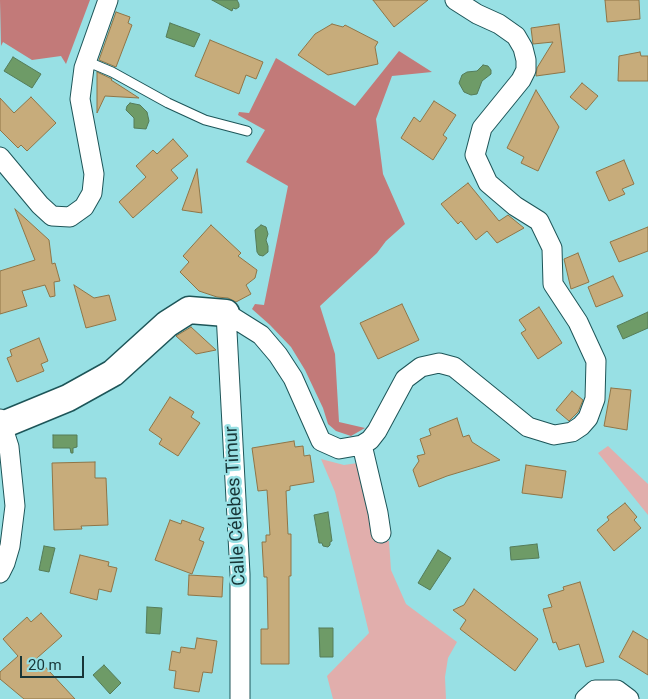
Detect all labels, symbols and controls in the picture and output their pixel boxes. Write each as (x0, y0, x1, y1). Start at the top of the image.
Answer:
street label: Calle Célebes Timur (221, 426, 251, 586)
scale bar (22, 646, 86, 678)
text: 20 m (28, 656, 62, 674)

